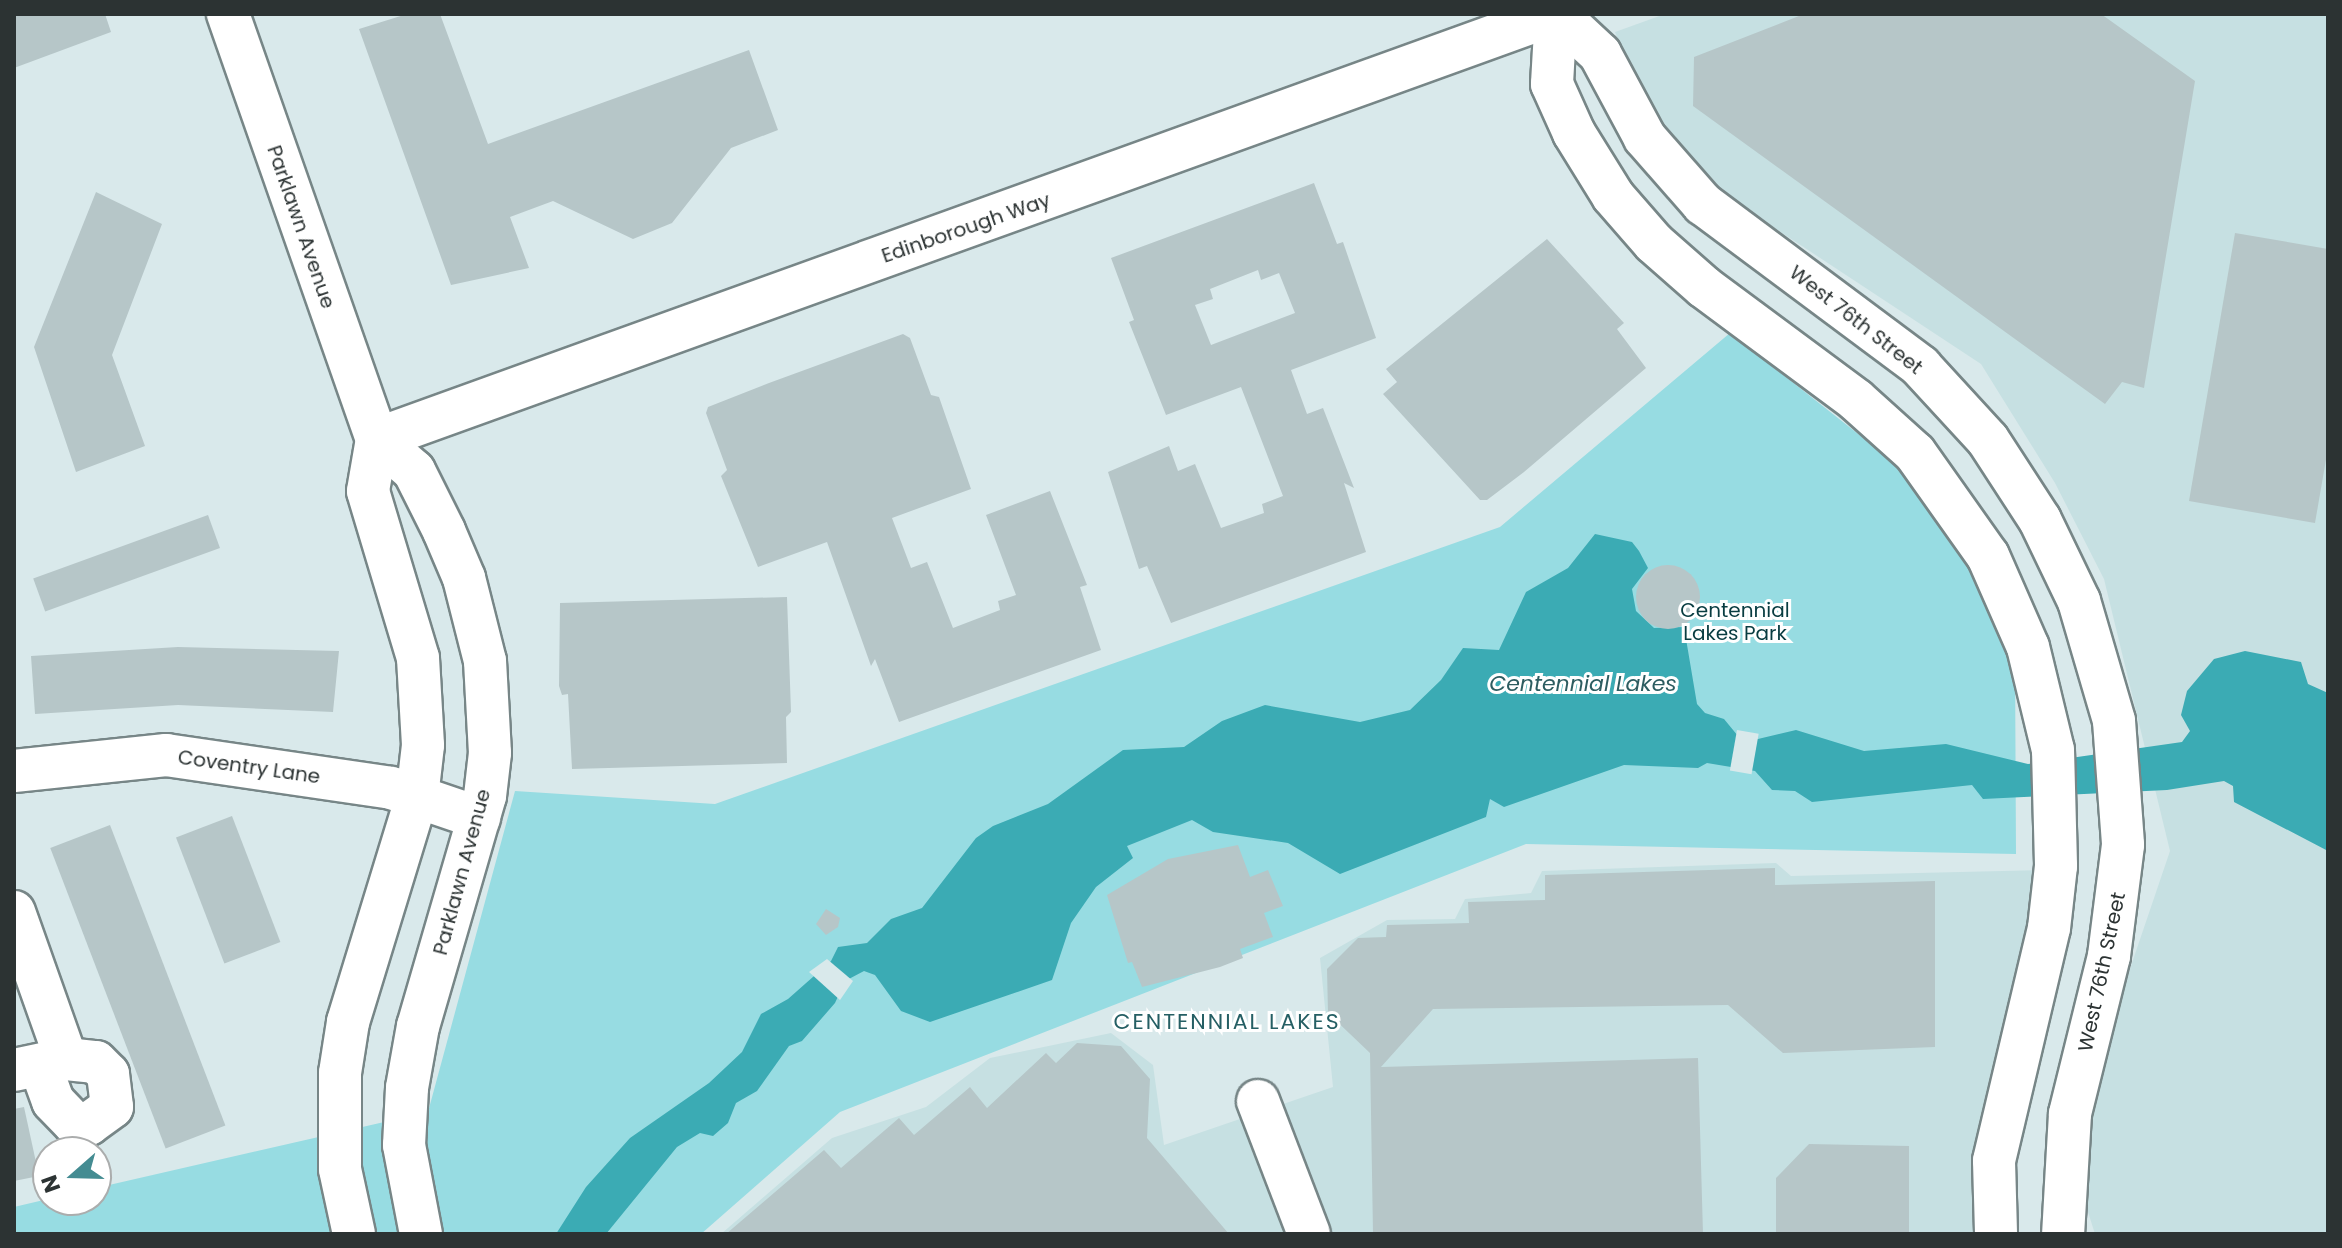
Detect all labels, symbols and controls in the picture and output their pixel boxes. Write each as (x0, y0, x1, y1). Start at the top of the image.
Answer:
street label: Parklawn Avenue (262, 142, 340, 312)
street label: Edinborough Way (878, 188, 1054, 268)
street label: West 76th Street (1785, 260, 1927, 380)
park label: Centennial Lakes Park (1680, 599, 1790, 646)
water label: Centennial Lakes (1489, 671, 1677, 697)
street label: Coventry Lane (176, 745, 322, 789)
street label: Parklawn Avenue (428, 786, 496, 958)
street label: West 76th Street (2073, 890, 2131, 1054)
district label: CENTENNIAL LAKES (1113, 1009, 1341, 1035)
north arrow (32, 1136, 112, 1216)
text: N (33, 1171, 68, 1197)

